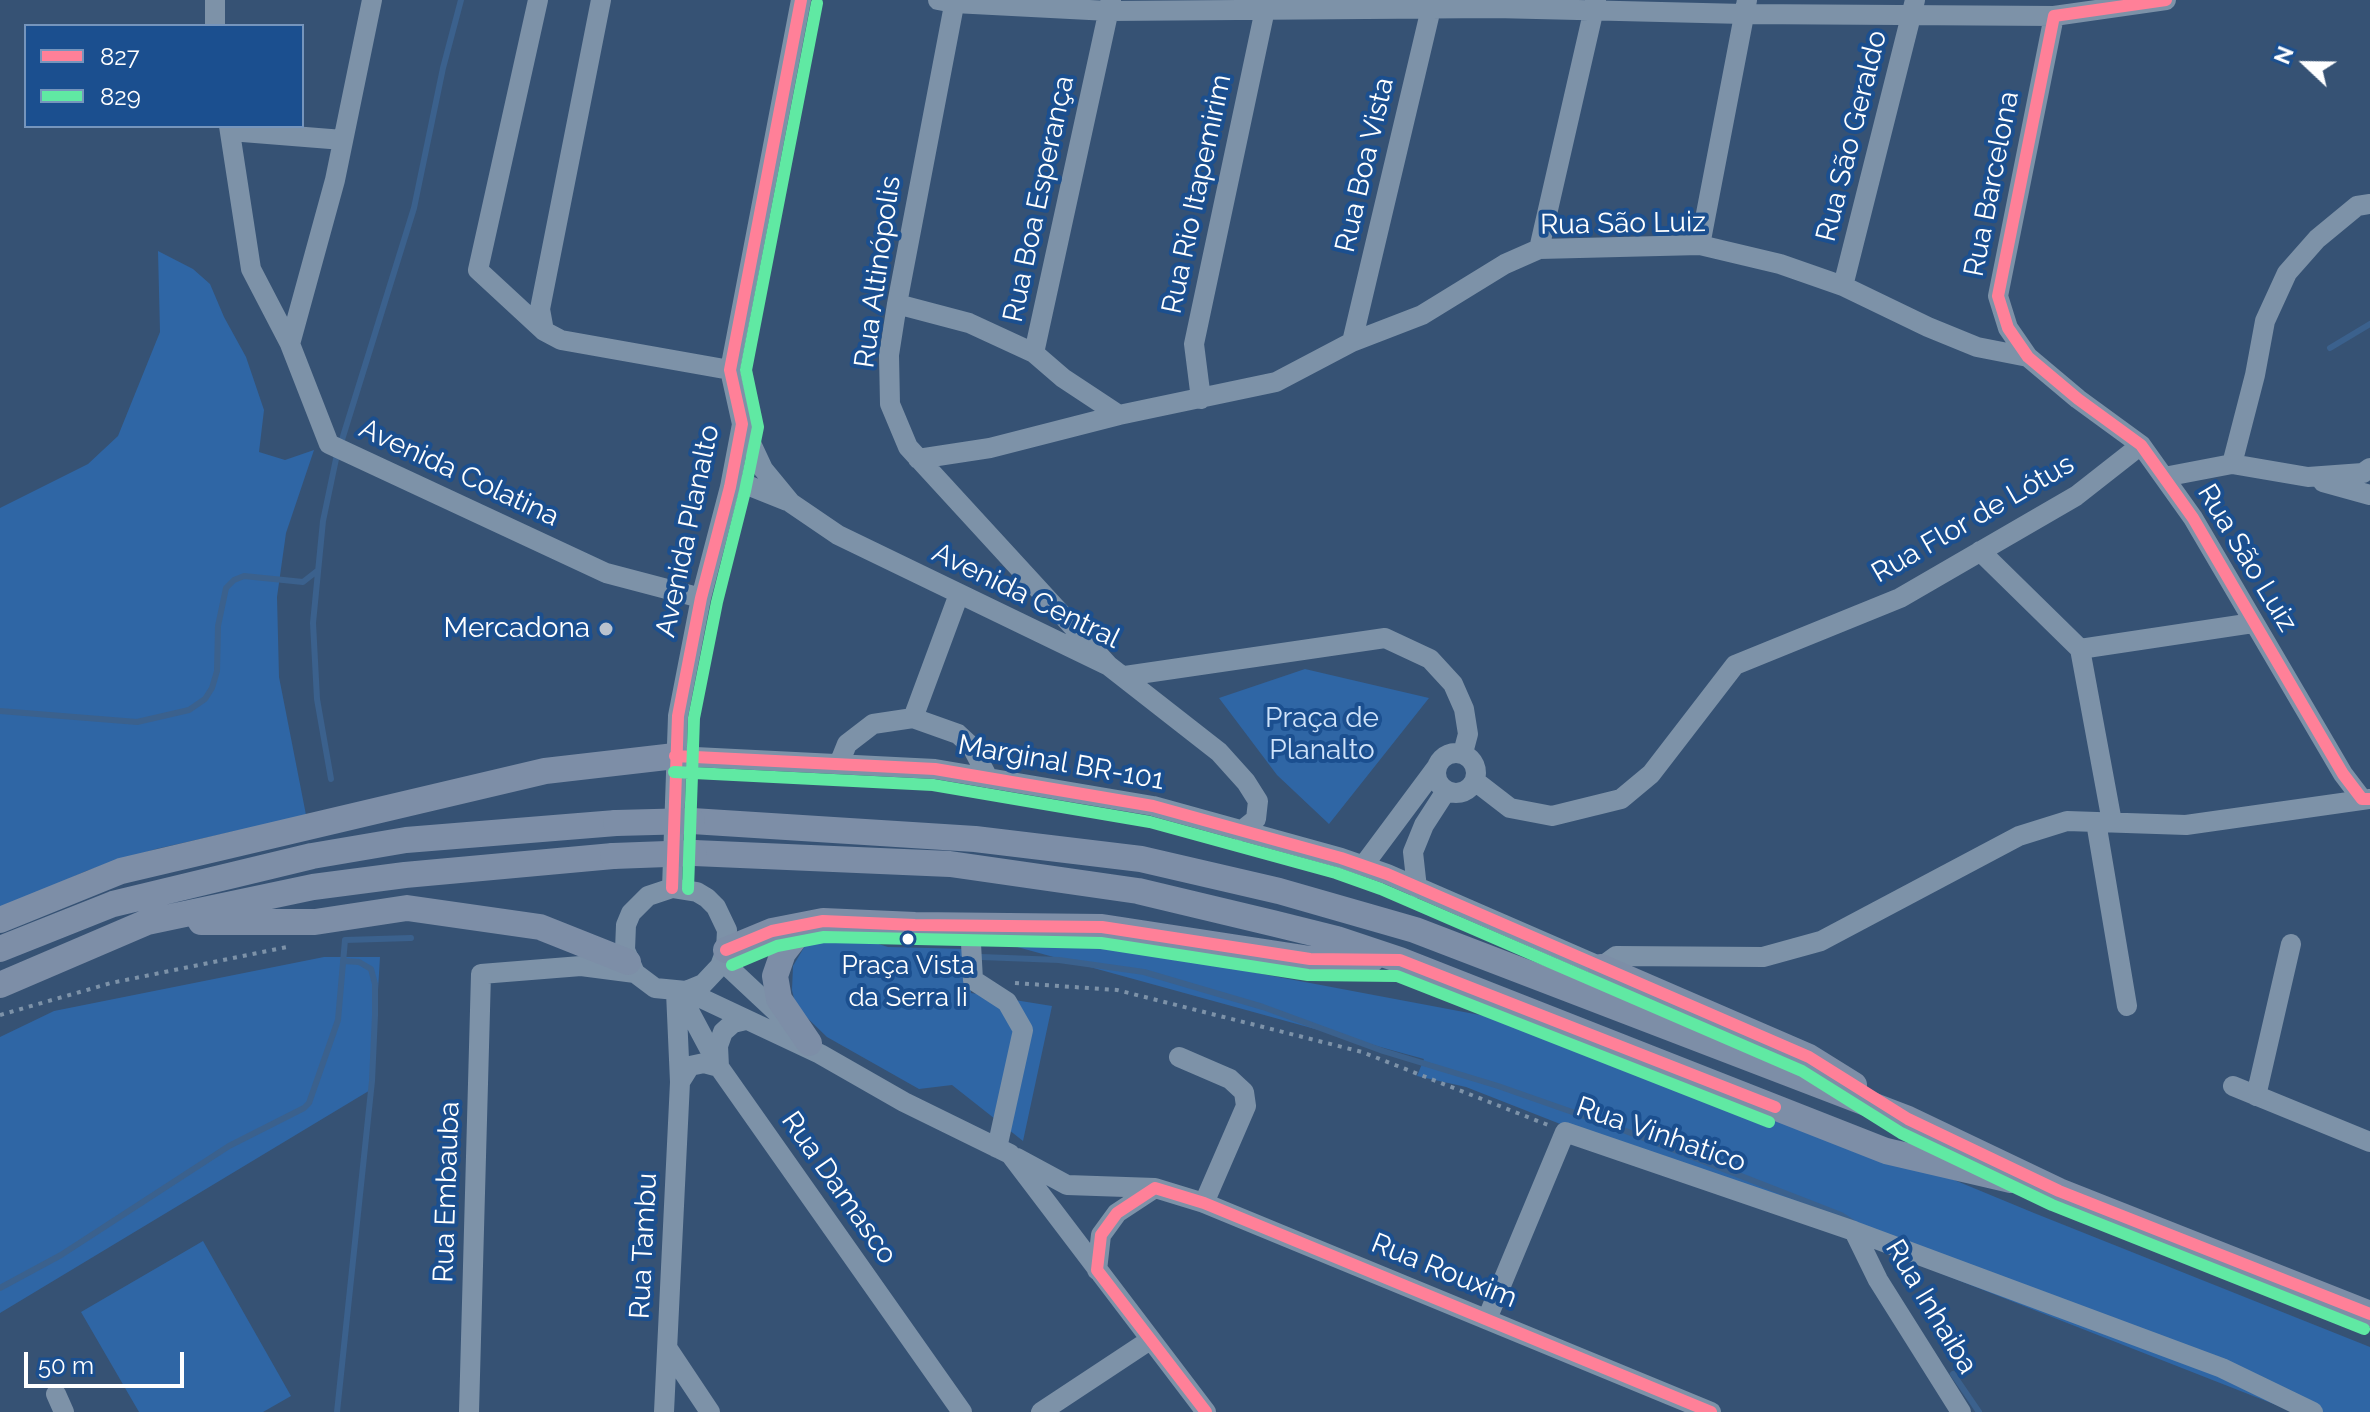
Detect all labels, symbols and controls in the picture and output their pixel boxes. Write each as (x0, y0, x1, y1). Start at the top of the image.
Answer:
legend (24, 24, 304, 128)
north arrow (2266, 24, 2346, 104)
street label: Rua São Geraldo (1810, 27, 1894, 245)
text: 827 (100, 42, 140, 71)
text: N (2269, 42, 2299, 68)
street label: Rua Rio Itapemirim (1155, 71, 1239, 317)
street label: Rua Boa Esperança (996, 73, 1082, 325)
street label: Rua Boa Vista (1329, 74, 1401, 256)
text: 829 (100, 82, 141, 111)
street label: Rua Barcelona (1958, 89, 2026, 279)
street label: Rua Altinópolis (848, 174, 908, 370)
street label: Rua São Luiz (1540, 206, 1706, 242)
street label: Avenida Colatina (354, 412, 564, 534)
street label: Avenida Planalto (649, 422, 727, 640)
street label: Rua Flor de Lótus (1866, 447, 2080, 591)
street label: Rua São Luiz (2190, 478, 2304, 638)
street label: Avenida Central (927, 536, 1125, 656)
place label: Mercadona (444, 612, 590, 646)
marker: Mercadona (597, 620, 615, 638)
park label: Praça de Planalto (1265, 702, 1379, 768)
street label: Marginal BR-101 (955, 728, 1167, 798)
marker: Praça Vista da Serra Ii (900, 931, 916, 947)
place label: Praça Vista da Serra Ii (841, 950, 975, 1012)
street label: Rua Vinhatico (1572, 1090, 1750, 1180)
street label: Rua Embauba (427, 1101, 467, 1283)
street label: Rua Damasco (774, 1105, 904, 1271)
street label: Rua Tambu (623, 1172, 665, 1320)
street label: Rua Rouxim (1366, 1227, 1522, 1315)
street label: Rua Inhaiba (1878, 1234, 1984, 1380)
scale bar (28, 1336, 188, 1386)
text: 50 m (38, 1351, 94, 1380)

